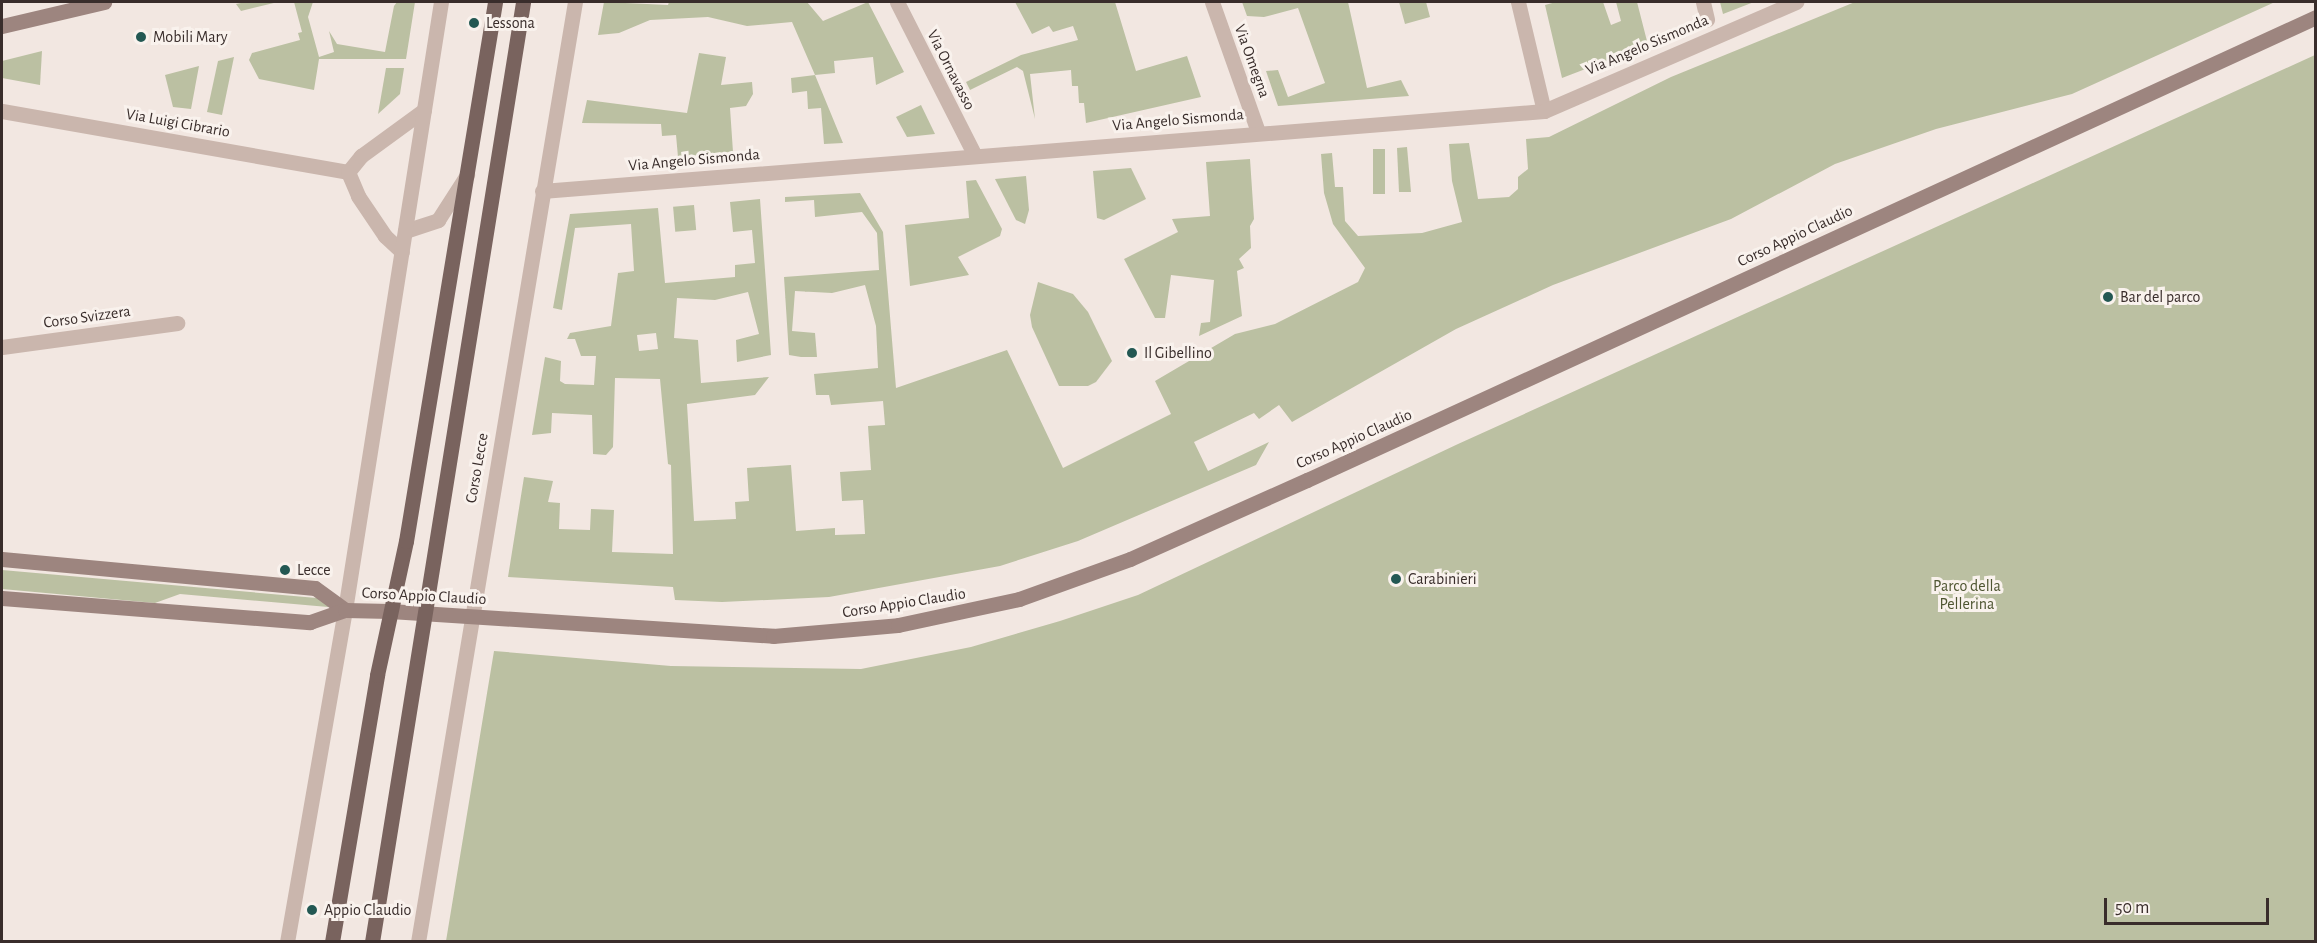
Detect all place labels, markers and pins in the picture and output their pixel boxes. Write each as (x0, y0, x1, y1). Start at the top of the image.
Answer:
place label: Lessona (486, 13, 535, 33)
marker: Lessona (467, 16, 481, 30)
place label: Mobili Mary (153, 27, 228, 47)
marker: Mobili Mary (134, 30, 148, 44)
place label: Bar del parco (2120, 287, 2200, 307)
marker: Bar del parco (2101, 290, 2115, 304)
place label: Il Gibellino (1144, 343, 1212, 363)
marker: Il Gibellino (1125, 346, 1139, 360)
place label: Lecce (297, 560, 331, 580)
marker: Lecce (278, 563, 292, 577)
place label: Carabinieri (1408, 569, 1477, 589)
marker: Carabinieri (1389, 572, 1403, 586)
place label: Appio Claudio (324, 900, 411, 920)
marker: Appio Claudio (305, 903, 319, 917)

